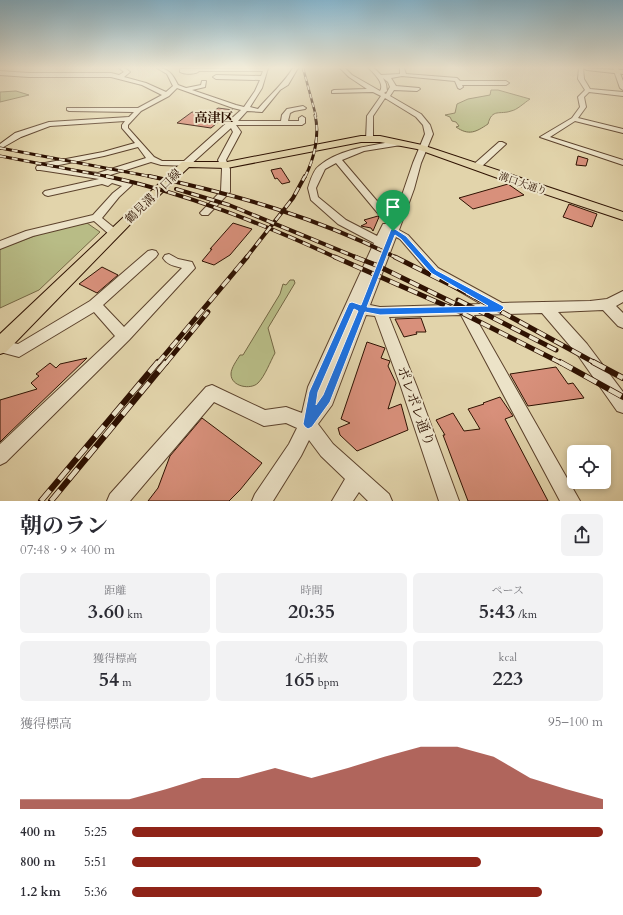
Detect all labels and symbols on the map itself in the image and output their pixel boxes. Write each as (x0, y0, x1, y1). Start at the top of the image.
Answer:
district label: 高津区 (194, 109, 234, 127)
street label: 鶴見溝ノ口線 (122, 165, 184, 227)
street label: 溝口大通り (497, 169, 549, 199)
pin (376, 190, 410, 231)
street label: ポレポレ通り (392, 363, 439, 449)

